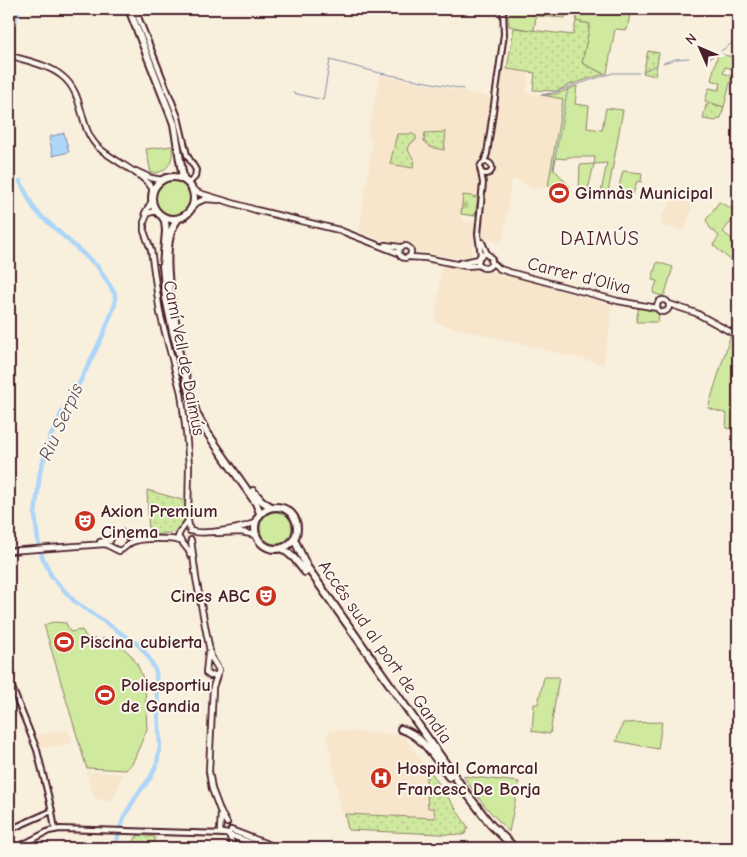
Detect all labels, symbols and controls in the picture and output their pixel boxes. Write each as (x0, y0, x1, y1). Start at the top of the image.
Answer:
north arrow (674, 22, 724, 72)
text: N (682, 30, 700, 48)
sports icon: Gimnàs Municipal (547, 181, 571, 205)
place label: Gimnàs Municipal (575, 183, 713, 204)
district label: DAIMÚS (560, 226, 640, 250)
street label: Carrer d'Oliva (525, 253, 633, 299)
street label: Camí Vell de Daimús (159, 279, 209, 437)
water label: Riu Serpis (34, 380, 88, 464)
place label: Axion Premium Cinema (101, 501, 217, 543)
theatre icon: Axion Premium Cinema (73, 509, 97, 533)
street label: Accés sud al port de Gandia (314, 556, 456, 748)
theatre icon: Cines ABC (254, 584, 278, 608)
place label: Cines ABC (170, 586, 250, 607)
sports icon: Piscina cubierta (52, 630, 76, 654)
place label: Piscina cubierta (80, 632, 202, 653)
place label: Poliesportiu de Gandia (121, 675, 211, 717)
sports icon: Poliesportiu de Gandia (93, 683, 117, 707)
place label: Hospital Comarcal Francesc De Borja (397, 758, 541, 800)
hospital icon: Hospital Comarcal Francesc De Borja (369, 766, 393, 790)

